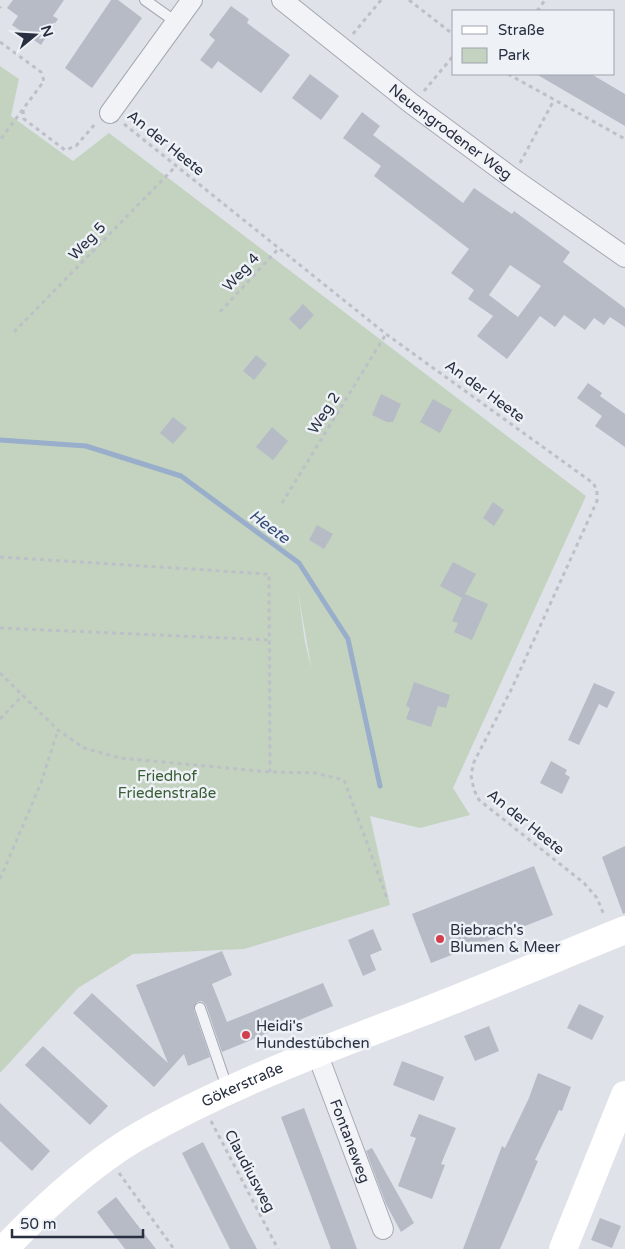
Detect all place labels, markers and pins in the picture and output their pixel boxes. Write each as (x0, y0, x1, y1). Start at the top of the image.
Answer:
place label: Biebrach's Blumen & Meer (450, 921, 561, 956)
marker: Biebrach's Blumen & Meer (434, 933, 446, 945)
place label: Heidi's Hundestübchen (256, 1017, 370, 1052)
marker: Heidi's Hundestübchen (240, 1029, 252, 1041)

